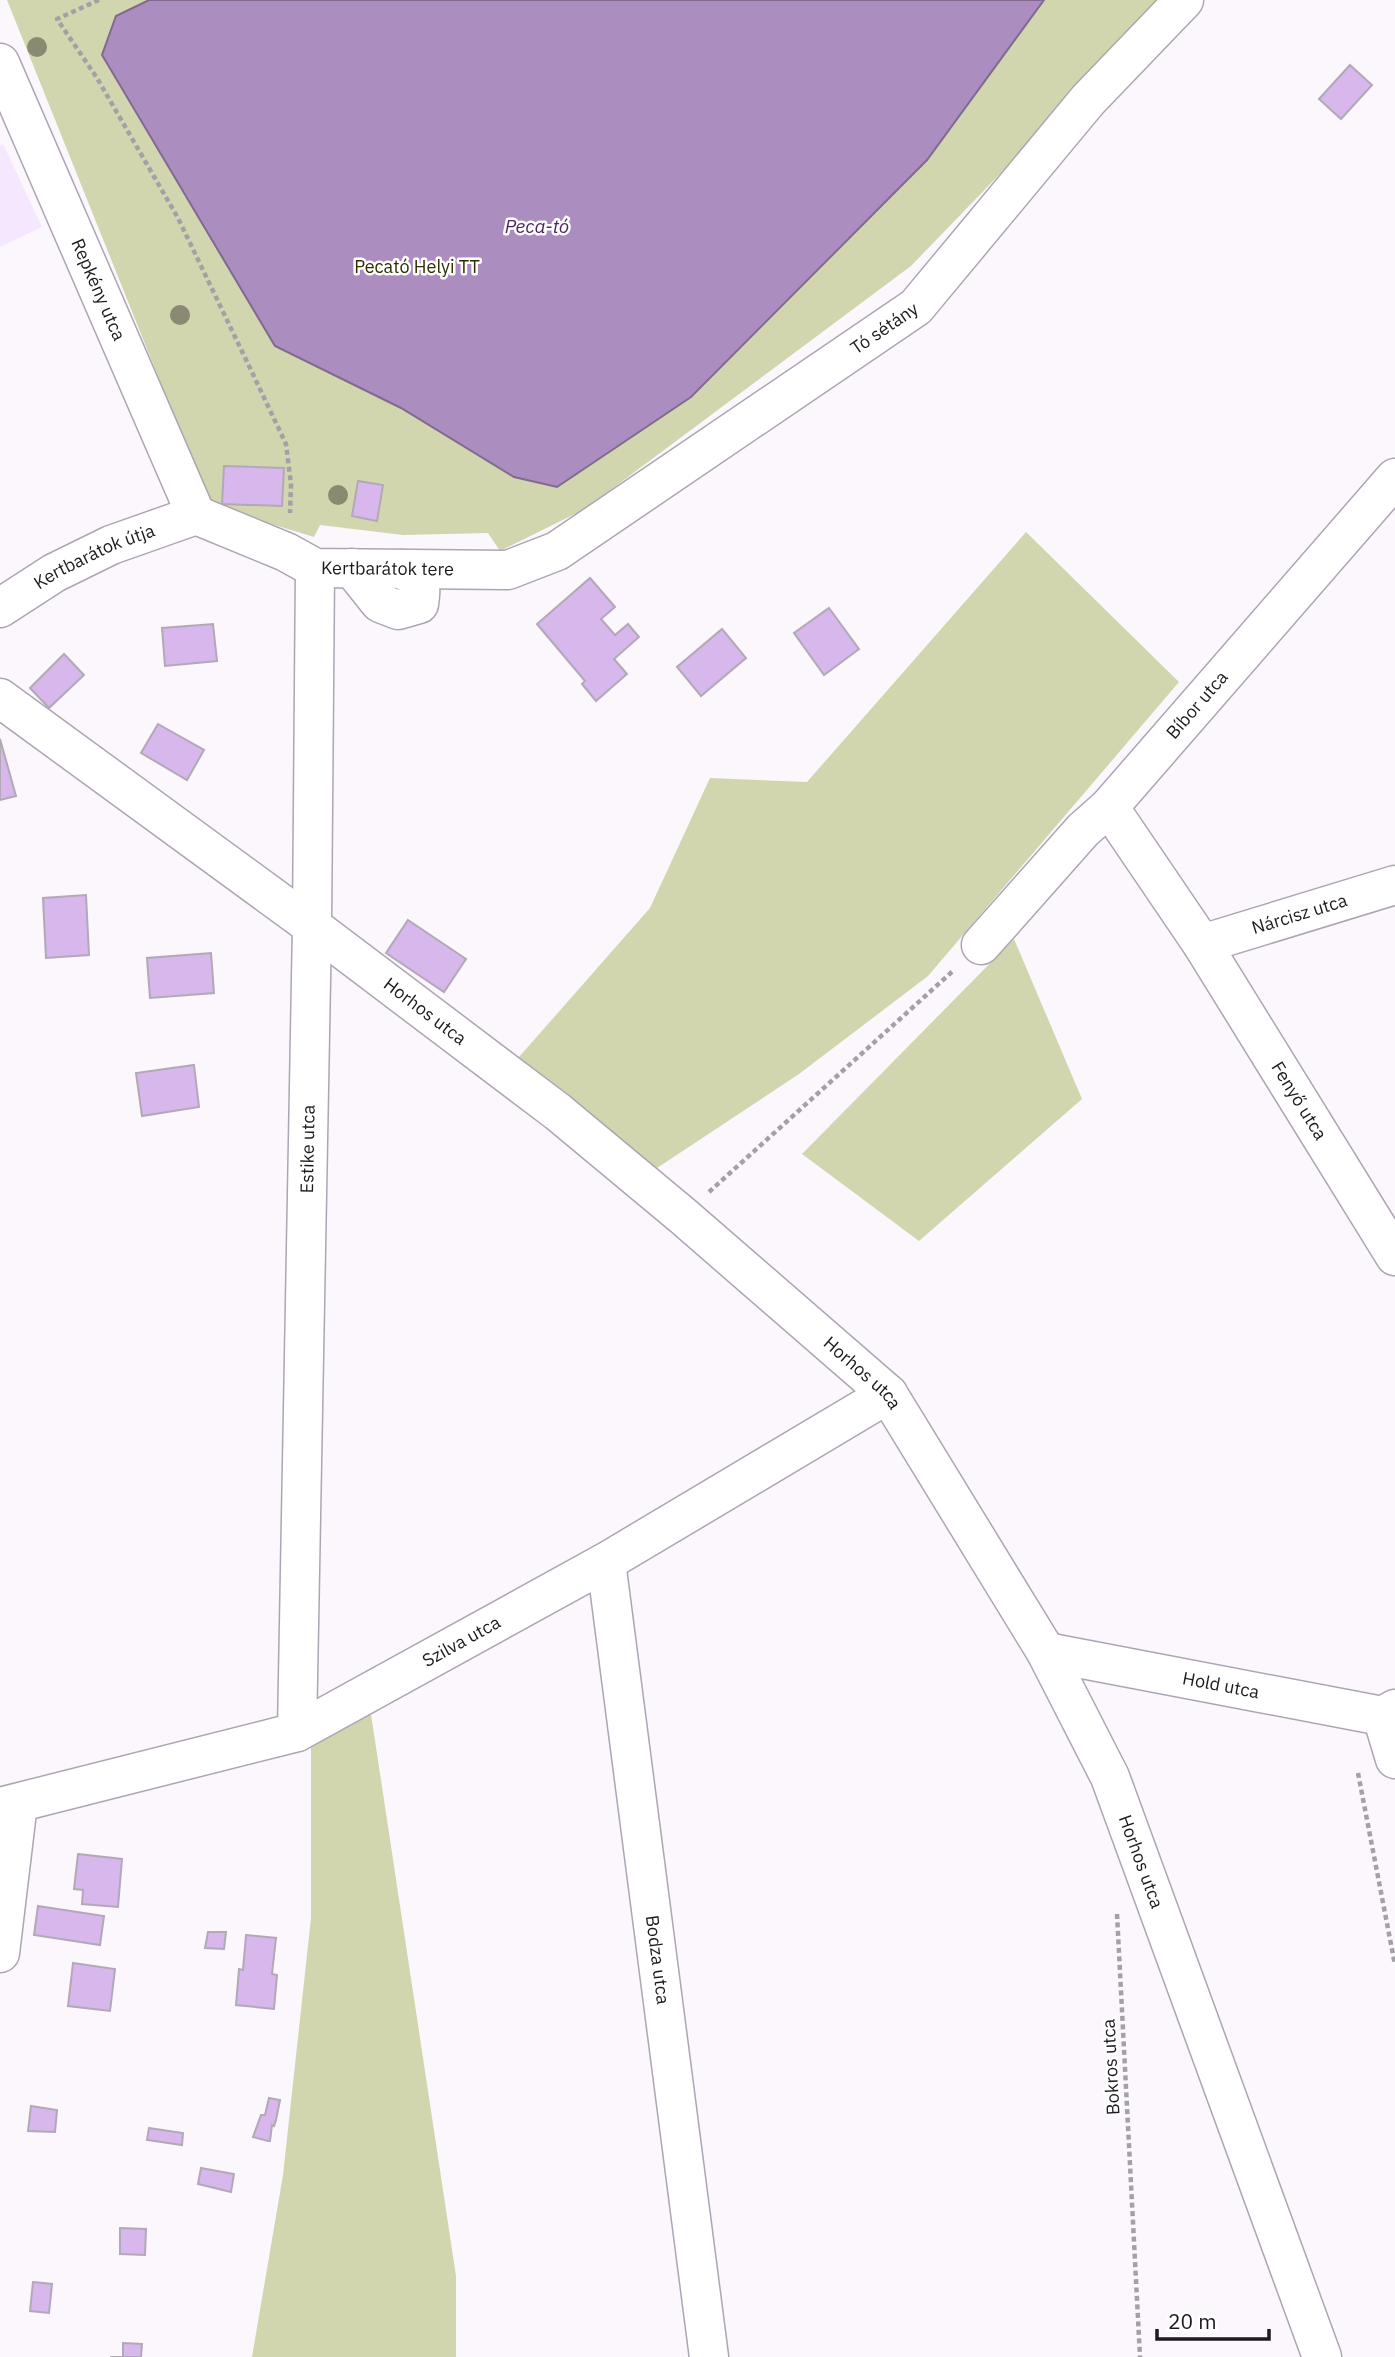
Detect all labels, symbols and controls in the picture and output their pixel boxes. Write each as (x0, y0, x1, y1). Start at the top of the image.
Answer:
water label: Peca-tó (505, 214, 569, 238)
street label: Repkény utca (66, 235, 131, 344)
park label: Pecató Helyi TT (354, 255, 480, 278)
street label: Tó sétány (846, 297, 923, 359)
street label: Kertbarátok útja (29, 518, 158, 594)
street label: Kertbarátok tere (321, 556, 454, 580)
street label: Bíbor utca (1161, 666, 1233, 743)
street label: Nárcisz utca (1249, 888, 1350, 939)
street label: Horhos utca (379, 972, 472, 1050)
street label: Fenyő utca (1267, 1057, 1333, 1144)
street label: Estike utca (295, 1104, 320, 1194)
street label: Horhos utca (819, 1331, 907, 1414)
street label: Szilva utca (418, 1610, 505, 1672)
street label: Hold utca (1181, 1666, 1262, 1703)
street label: Horhos utca (1114, 1811, 1169, 1912)
street label: Bodza utca (641, 1914, 675, 2006)
street label: Bokros utca (1096, 2018, 1124, 2116)
scale bar (1157, 2298, 1269, 2342)
text: 20 m (1168, 2307, 1217, 2335)

